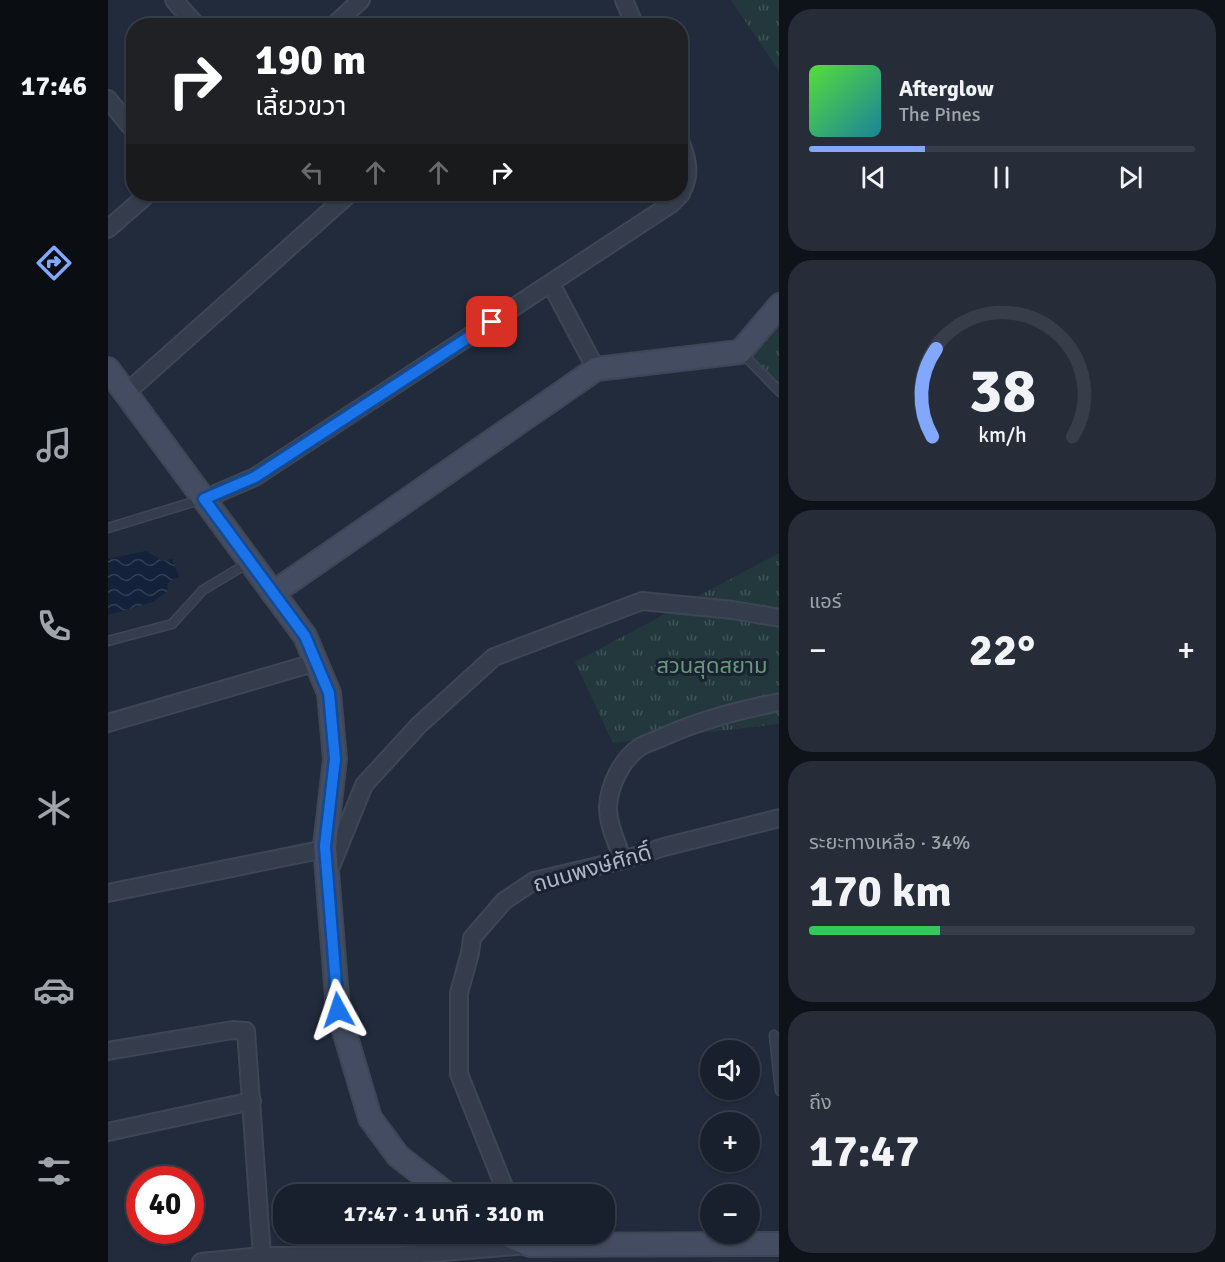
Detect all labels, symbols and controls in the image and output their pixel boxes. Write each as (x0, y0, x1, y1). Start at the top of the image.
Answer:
text: 190 m (255, 35, 366, 86)
icon: right (156, 42, 234, 120)
text: 17:46 (21, 70, 87, 103)
text: Afterglow (899, 75, 994, 102)
text: เลี้ยวขวา (255, 90, 346, 123)
text: The Pines (899, 102, 981, 127)
icon: left (296, 156, 329, 189)
icon: ahead (359, 156, 392, 189)
icon: ahead (422, 156, 455, 189)
icon: right (485, 156, 518, 189)
icon: previous (857, 161, 890, 194)
icon: pause (985, 161, 1018, 194)
icon: next (1114, 161, 1147, 194)
icon: directions (33, 242, 75, 284)
pin (466, 296, 517, 347)
icon: arrive (475, 305, 508, 338)
text: 38 (968, 353, 1036, 430)
text: km/h (978, 423, 1026, 449)
icon: music (33, 424, 75, 466)
text: แอร์ (809, 589, 841, 614)
icon: phone (33, 605, 75, 647)
text: 22° (969, 623, 1035, 678)
text: − (809, 630, 827, 671)
text: + (1177, 630, 1195, 671)
park label: สวนสุดสยาม (656, 652, 768, 679)
icon: climate (33, 787, 75, 829)
text: ระยะทางเหลือ · 34% (809, 830, 970, 855)
street label: ถนนพงษ์ศักดิ์ (530, 838, 654, 898)
text: 170 km (809, 864, 952, 919)
icon: car (33, 969, 75, 1011)
position arrow (306, 978, 370, 1042)
map controls (700, 1040, 760, 1244)
button: sound (700, 1040, 760, 1100)
text: ถึง (809, 1090, 832, 1115)
button: + (700, 1112, 760, 1172)
text: 17:47 (809, 1124, 919, 1179)
icon: filters (33, 1150, 75, 1192)
speed limit sign: 40 (126, 1166, 204, 1244)
button: − (700, 1184, 760, 1244)
text: 17:47 · 1 นาที · 310 m (344, 1200, 544, 1227)

